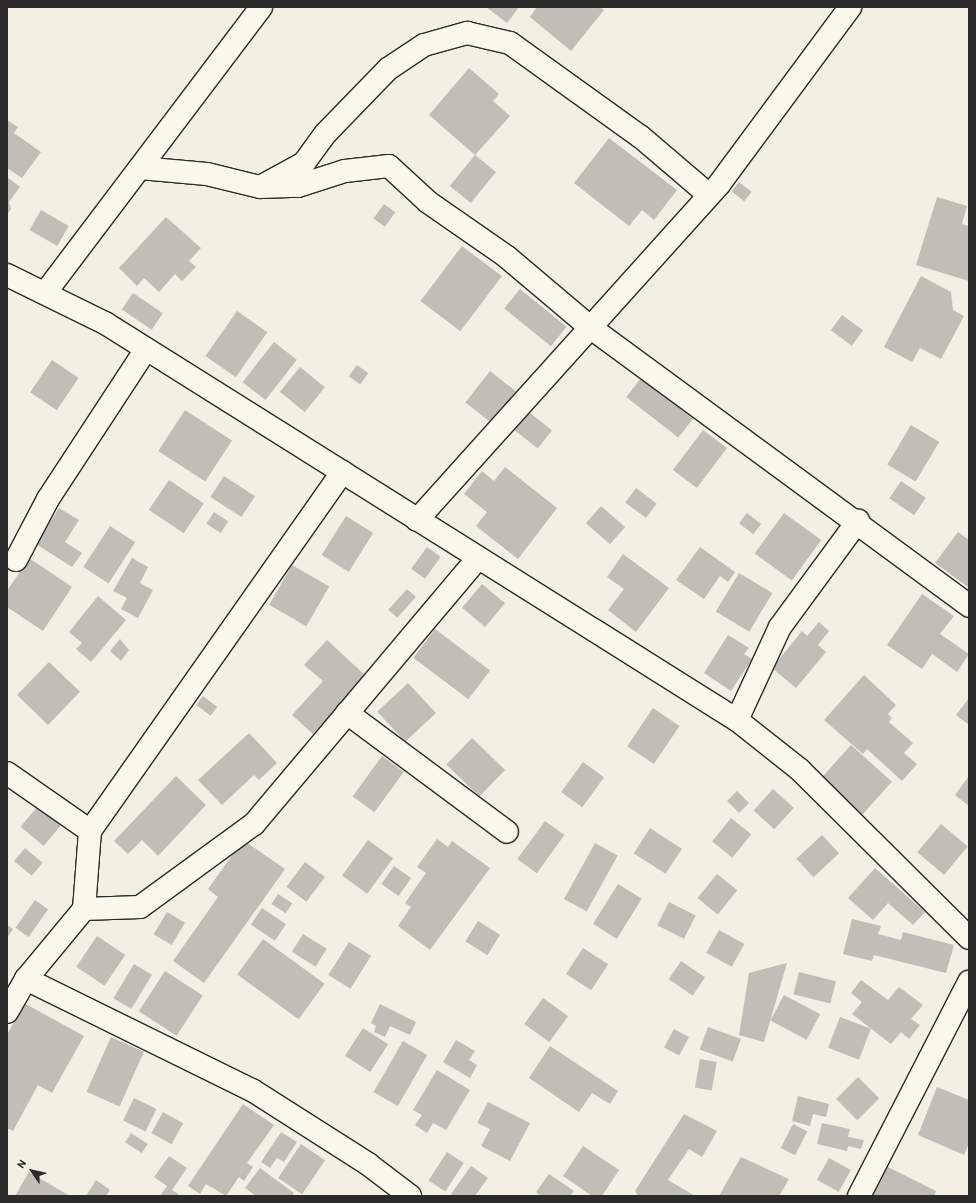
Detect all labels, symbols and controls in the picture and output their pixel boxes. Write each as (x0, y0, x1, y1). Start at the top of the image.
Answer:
north arrow (12, 1151, 52, 1191)
text: N (14, 1157, 29, 1171)

